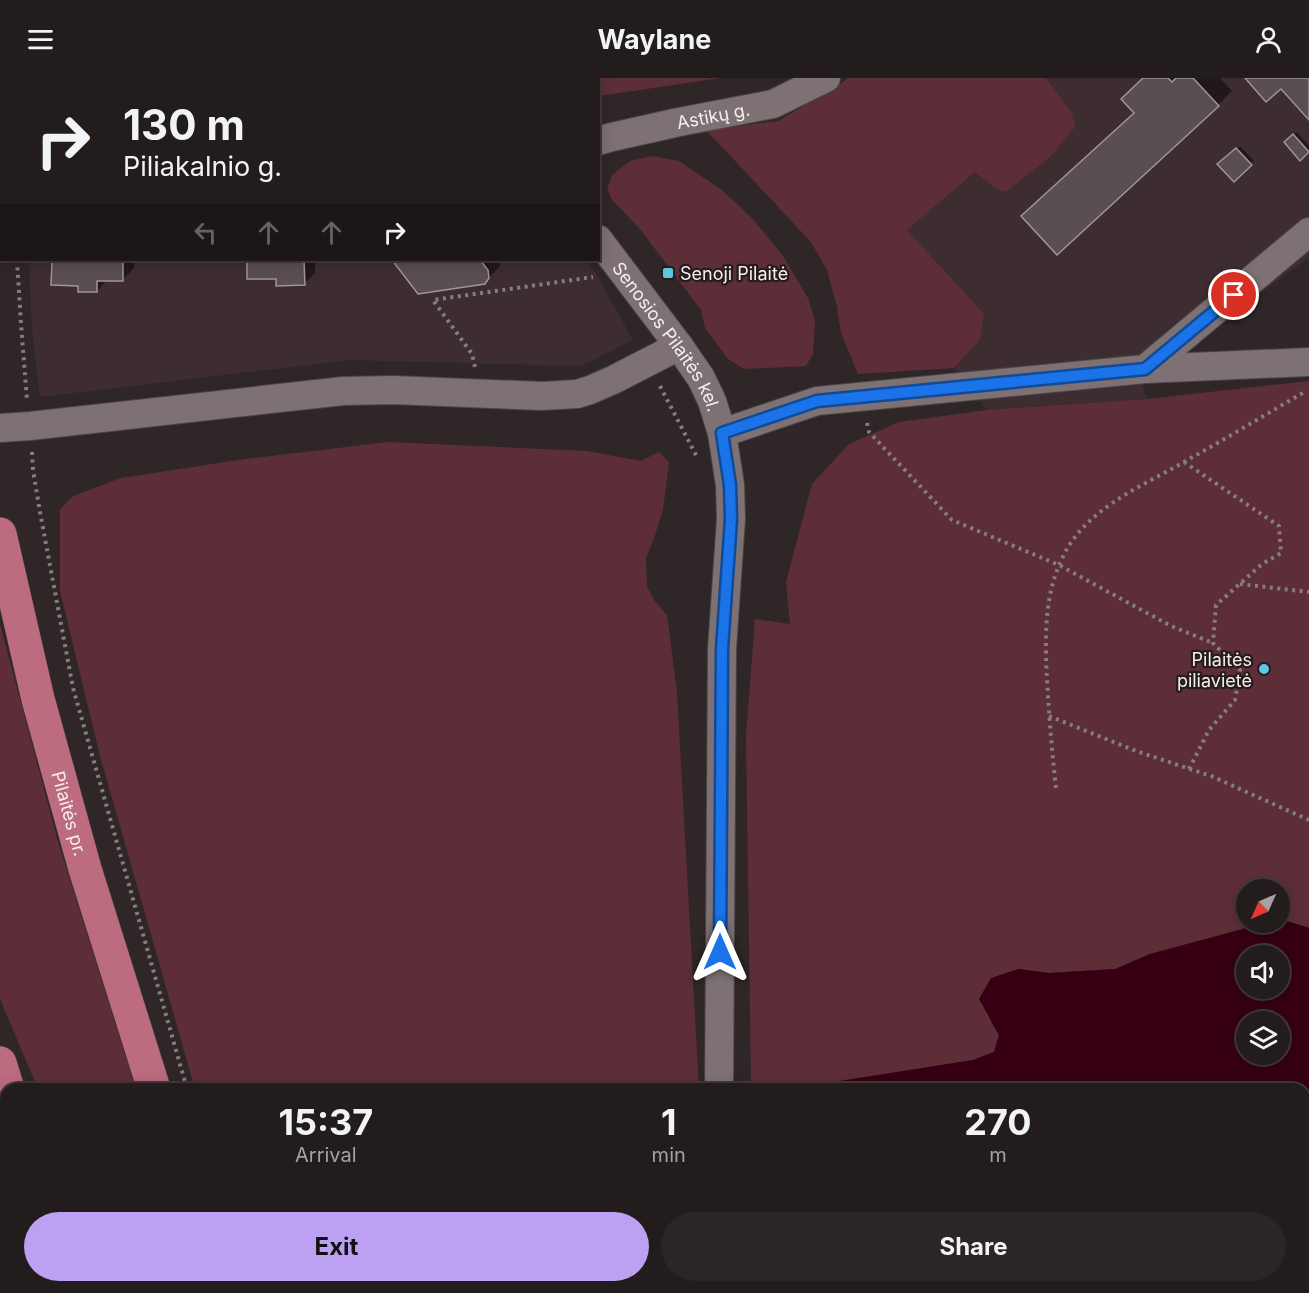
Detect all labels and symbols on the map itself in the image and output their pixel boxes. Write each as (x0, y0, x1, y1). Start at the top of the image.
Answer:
street label: Astikų g. (675, 98, 751, 133)
street label: Senosios Pilaitės kel. (608, 257, 725, 414)
place label: Senoji Pilaitė (680, 263, 788, 284)
marker: Senoji Pilaitė (661, 266, 675, 280)
pin (1208, 269, 1259, 320)
place label: Pilaitės piliavietė (1177, 649, 1252, 691)
marker: Pilaitės piliavietė (1257, 662, 1271, 676)
street label: Pilaitės pr. (48, 768, 91, 858)
north arrow (1236, 879, 1290, 933)
position arrow (688, 920, 752, 984)

